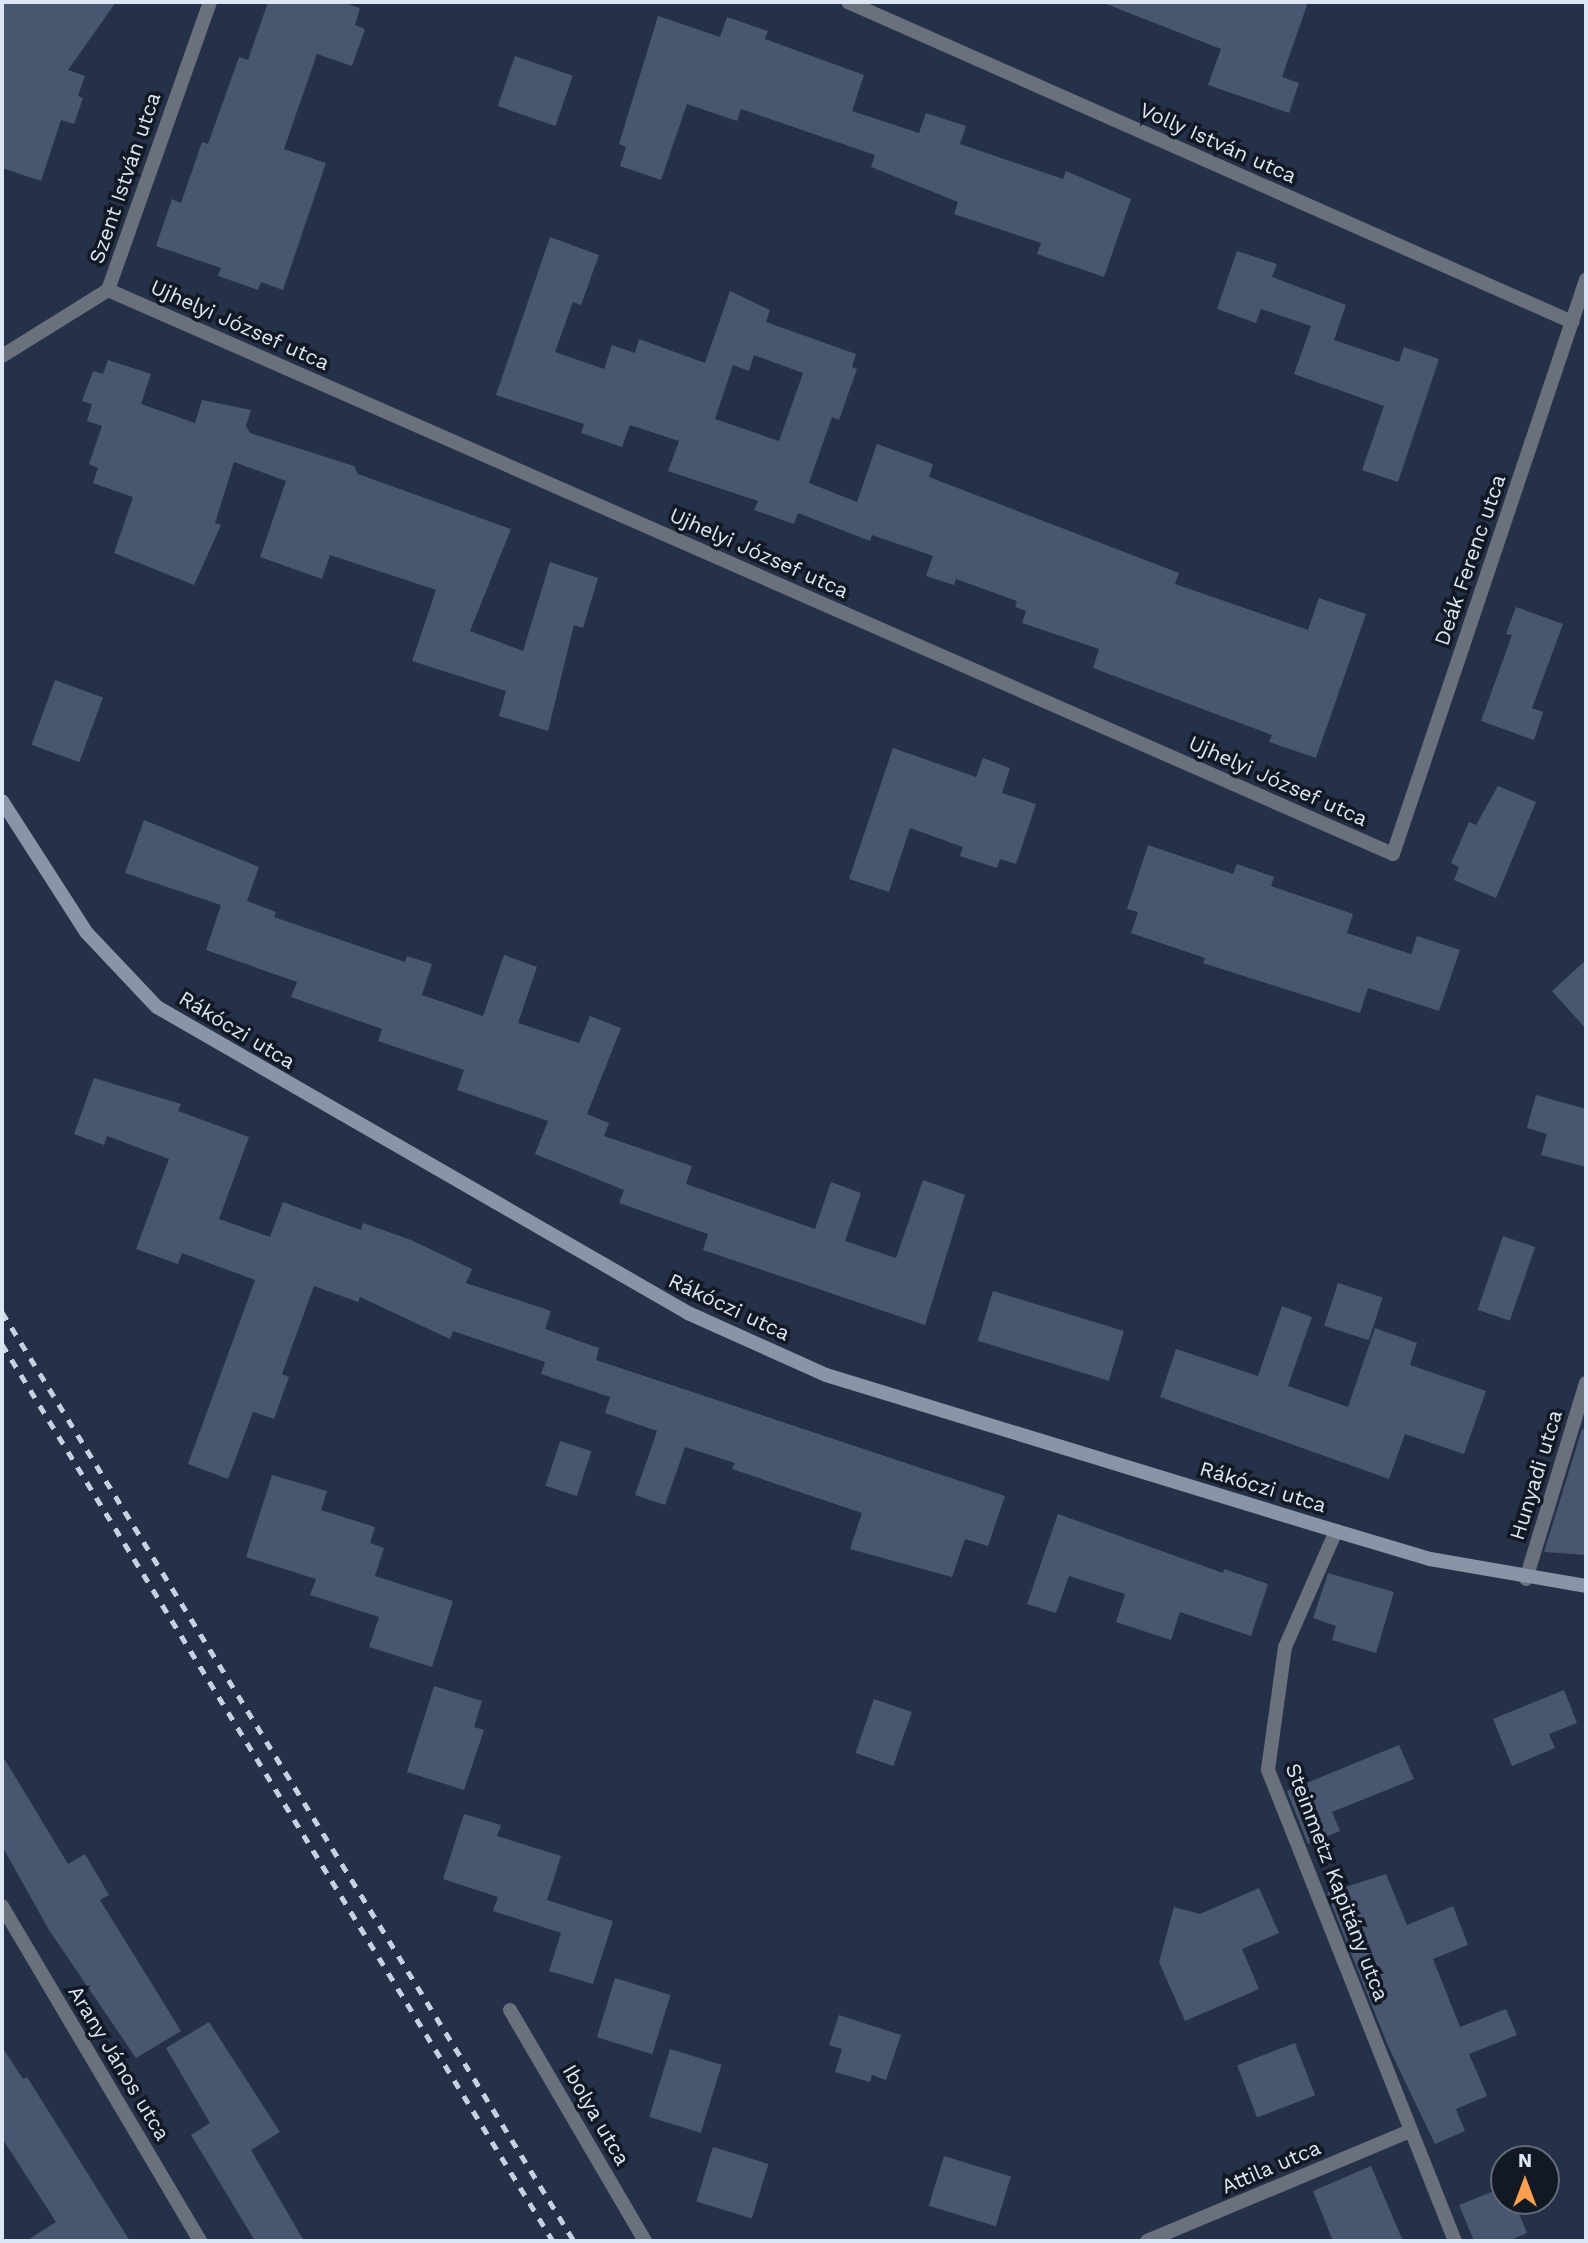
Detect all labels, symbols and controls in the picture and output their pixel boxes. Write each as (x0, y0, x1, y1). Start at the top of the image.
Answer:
street label: Szent István utca (84, 89, 166, 267)
street label: Volly István utca (1135, 97, 1301, 189)
street label: Ujhelyi József utca (146, 274, 334, 376)
street label: Deák Ferenc utca (1429, 471, 1511, 649)
street label: Ujhelyi József utca (665, 502, 853, 604)
street label: Ujhelyi József utca (1184, 730, 1372, 832)
street label: Rákóczi utca (174, 985, 300, 1075)
street label: Rákóczi utca (664, 1268, 794, 1346)
street label: Hunyadi utca (1504, 1407, 1568, 1543)
street label: Rákóczi utca (1197, 1456, 1329, 1518)
street label: Steinmetz Kapitány utca (1280, 1759, 1394, 2005)
street label: Arany János utca (63, 1981, 175, 2145)
street label: Ibolya utca (557, 2060, 635, 2170)
street label: Attila utca (1217, 2135, 1325, 2199)
north arrow (1490, 2145, 1560, 2215)
text: N (1518, 2149, 1532, 2172)

